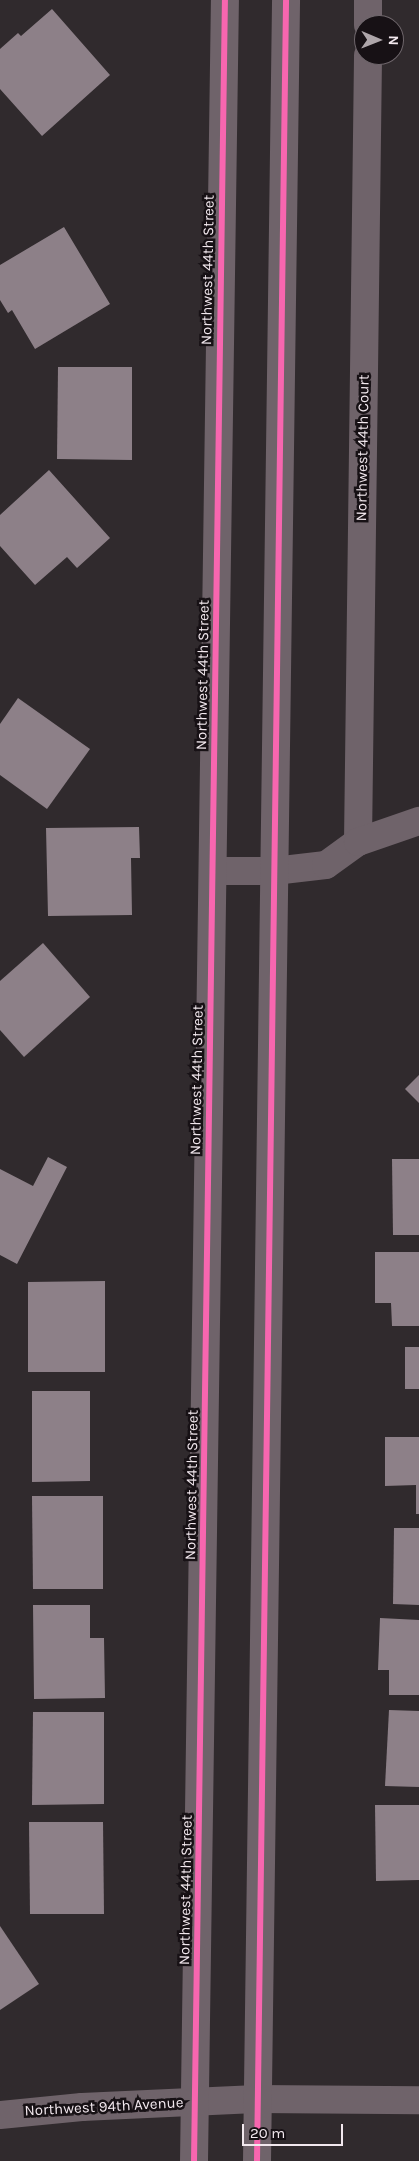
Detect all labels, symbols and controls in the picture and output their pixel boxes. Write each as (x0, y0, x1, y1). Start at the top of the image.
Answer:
north arrow (354, 15, 404, 65)
text: N (385, 35, 402, 45)
street label: Northwest 44th Street (198, 195, 218, 345)
street label: Northwest 44th Court (353, 374, 373, 522)
street label: Northwest 44th Street (193, 600, 213, 750)
street label: Northwest 44th Street (187, 1005, 207, 1155)
street label: Northwest 44th Street (182, 1410, 202, 1560)
street label: Northwest 44th Street (176, 1815, 196, 1965)
street label: Northwest 94th Avenue (24, 2094, 184, 2120)
scale bar (244, 2114, 345, 2146)
text: 20 m (250, 2124, 285, 2142)

